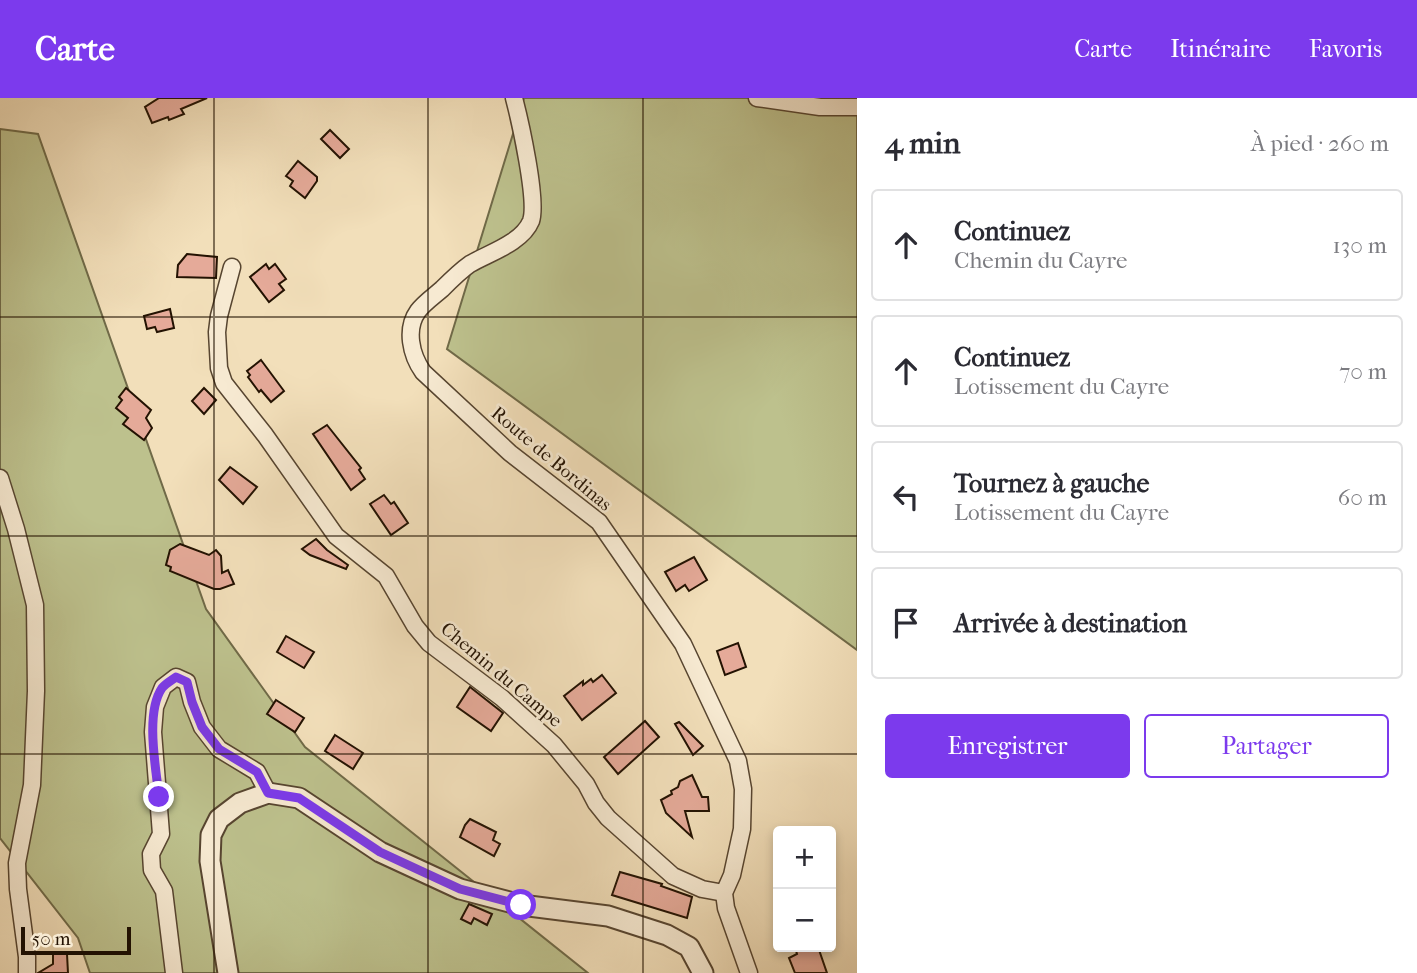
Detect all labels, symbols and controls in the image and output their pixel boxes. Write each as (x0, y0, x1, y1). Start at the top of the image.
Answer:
text: Carte (35, 30, 115, 69)
text: Carte (1074, 35, 1132, 63)
text: Itinéraire (1170, 35, 1271, 63)
text: Favoris (1309, 35, 1382, 63)
text: 4 min (885, 126, 960, 161)
text: À pied · 260 m (1251, 130, 1389, 157)
text: Continuez (954, 216, 1070, 247)
icon: ahead (887, 226, 925, 264)
text: 130 m (1333, 232, 1387, 259)
text: Chemin du Cayre (954, 247, 1127, 274)
text: Continuez (954, 342, 1070, 373)
icon: ahead (887, 352, 925, 390)
text: 70 m (1339, 358, 1387, 385)
text: Lotissement du Cayre (954, 373, 1169, 400)
street label: Route de Bordinas (487, 402, 616, 515)
text: Tournez à gauche (954, 468, 1149, 499)
icon: left (887, 478, 925, 516)
text: 60 m (1338, 484, 1387, 511)
text: Lotissement du Cayre (954, 499, 1169, 526)
icon: arrive (887, 604, 925, 642)
text: Arrivée à destination (954, 608, 1187, 639)
street label: Chemin du Campe (436, 618, 566, 732)
button: Enregistrer (885, 714, 1130, 778)
button: Partager (1144, 714, 1389, 778)
route end (143, 781, 174, 812)
map controls (773, 826, 836, 952)
button: + (773, 826, 836, 889)
route start (505, 889, 536, 920)
button: − (773, 889, 836, 952)
scale bar (21, 924, 131, 956)
text: 50 m (32, 928, 71, 950)

